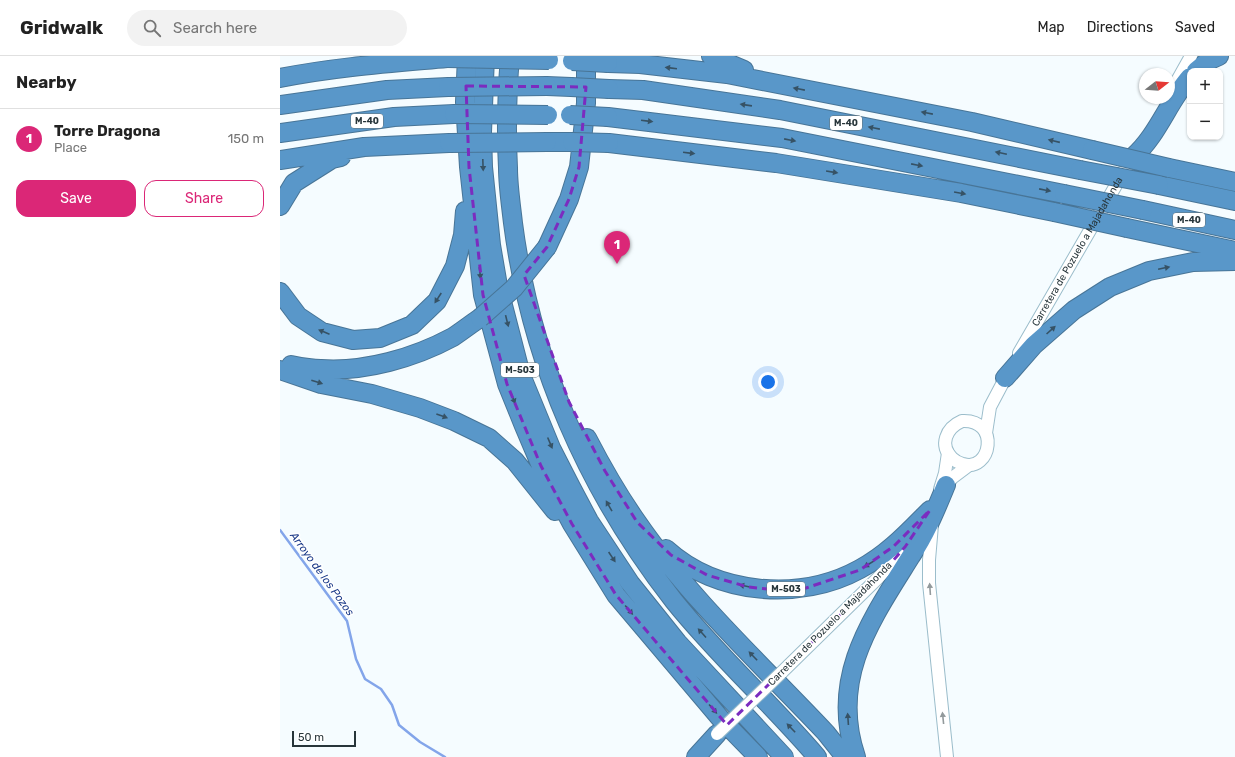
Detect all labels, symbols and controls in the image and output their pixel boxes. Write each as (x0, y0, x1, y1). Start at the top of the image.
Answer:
search box (127, 10, 407, 46)
text: Gridwalk (20, 16, 103, 39)
icon: search (141, 17, 163, 39)
text: Search here (173, 19, 257, 37)
text: Map (1038, 19, 1065, 36)
text: Directions (1087, 19, 1153, 36)
text: Saved (1175, 19, 1215, 36)
one-way arrow (665, 65, 677, 71)
north arrow (1139, 68, 1175, 104)
map controls (1187, 68, 1223, 140)
button: + (1187, 68, 1223, 104)
text: Nearby (16, 72, 77, 92)
one-way arrow (793, 85, 805, 91)
one-way arrow (740, 102, 752, 108)
button: − (1187, 104, 1223, 140)
one-way arrow (921, 110, 933, 116)
road number: M-40 (351, 114, 383, 128)
road number: M-40 (830, 116, 862, 130)
one-way arrow (641, 118, 653, 124)
text: Torre Dragona (54, 122, 160, 140)
one-way arrow (867, 125, 880, 131)
text: 1 (26, 131, 32, 146)
text: 150 m (228, 131, 264, 146)
one-way arrow (784, 137, 796, 143)
one-way arrow (1047, 138, 1059, 144)
text: Place (54, 140, 87, 155)
one-way arrow (683, 150, 695, 156)
one-way arrow (995, 150, 1007, 156)
one-way arrow (480, 159, 486, 172)
one-way arrow (911, 162, 923, 168)
one-way arrow (826, 169, 838, 175)
street label: Carretera de Pozuelo a Majadahonda (1030, 175, 1125, 329)
button: Save (16, 180, 136, 217)
button: Share (144, 180, 264, 217)
one-way arrow (1039, 187, 1051, 193)
one-way arrow (954, 190, 966, 196)
road number: M-40 (1173, 213, 1205, 227)
pin: 1 (604, 231, 630, 264)
one-way arrow (1158, 265, 1170, 271)
one-way arrow (477, 267, 483, 279)
one-way arrow (434, 293, 442, 303)
one-way arrow (505, 315, 511, 327)
one-way arrow (1046, 325, 1057, 334)
one-way arrow (317, 328, 329, 334)
road number: M-503 (501, 363, 539, 377)
your location (758, 372, 778, 392)
one-way arrow (311, 380, 323, 386)
one-way arrow (510, 393, 516, 404)
one-way arrow (437, 414, 449, 420)
one-way arrow (547, 438, 553, 450)
one-way arrow (606, 500, 613, 511)
water label: Arroyo de los Pozos (287, 529, 357, 619)
one-way arrow (608, 552, 616, 562)
street label: Carretera de Pozuelo a Majadahonda (766, 560, 894, 688)
one-way arrow (864, 560, 875, 567)
road number: M-503 (767, 582, 805, 596)
one-way arrow (738, 583, 751, 589)
one-way arrow (926, 583, 933, 595)
one-way arrow (624, 604, 633, 615)
one-way arrow (697, 628, 706, 638)
one-way arrow (748, 651, 758, 661)
one-way arrow (708, 704, 717, 715)
one-way arrow (940, 712, 946, 724)
one-way arrow (845, 713, 852, 725)
one-way arrow (786, 723, 796, 733)
scale bar (292, 729, 356, 748)
text: 50 m (298, 731, 324, 744)

